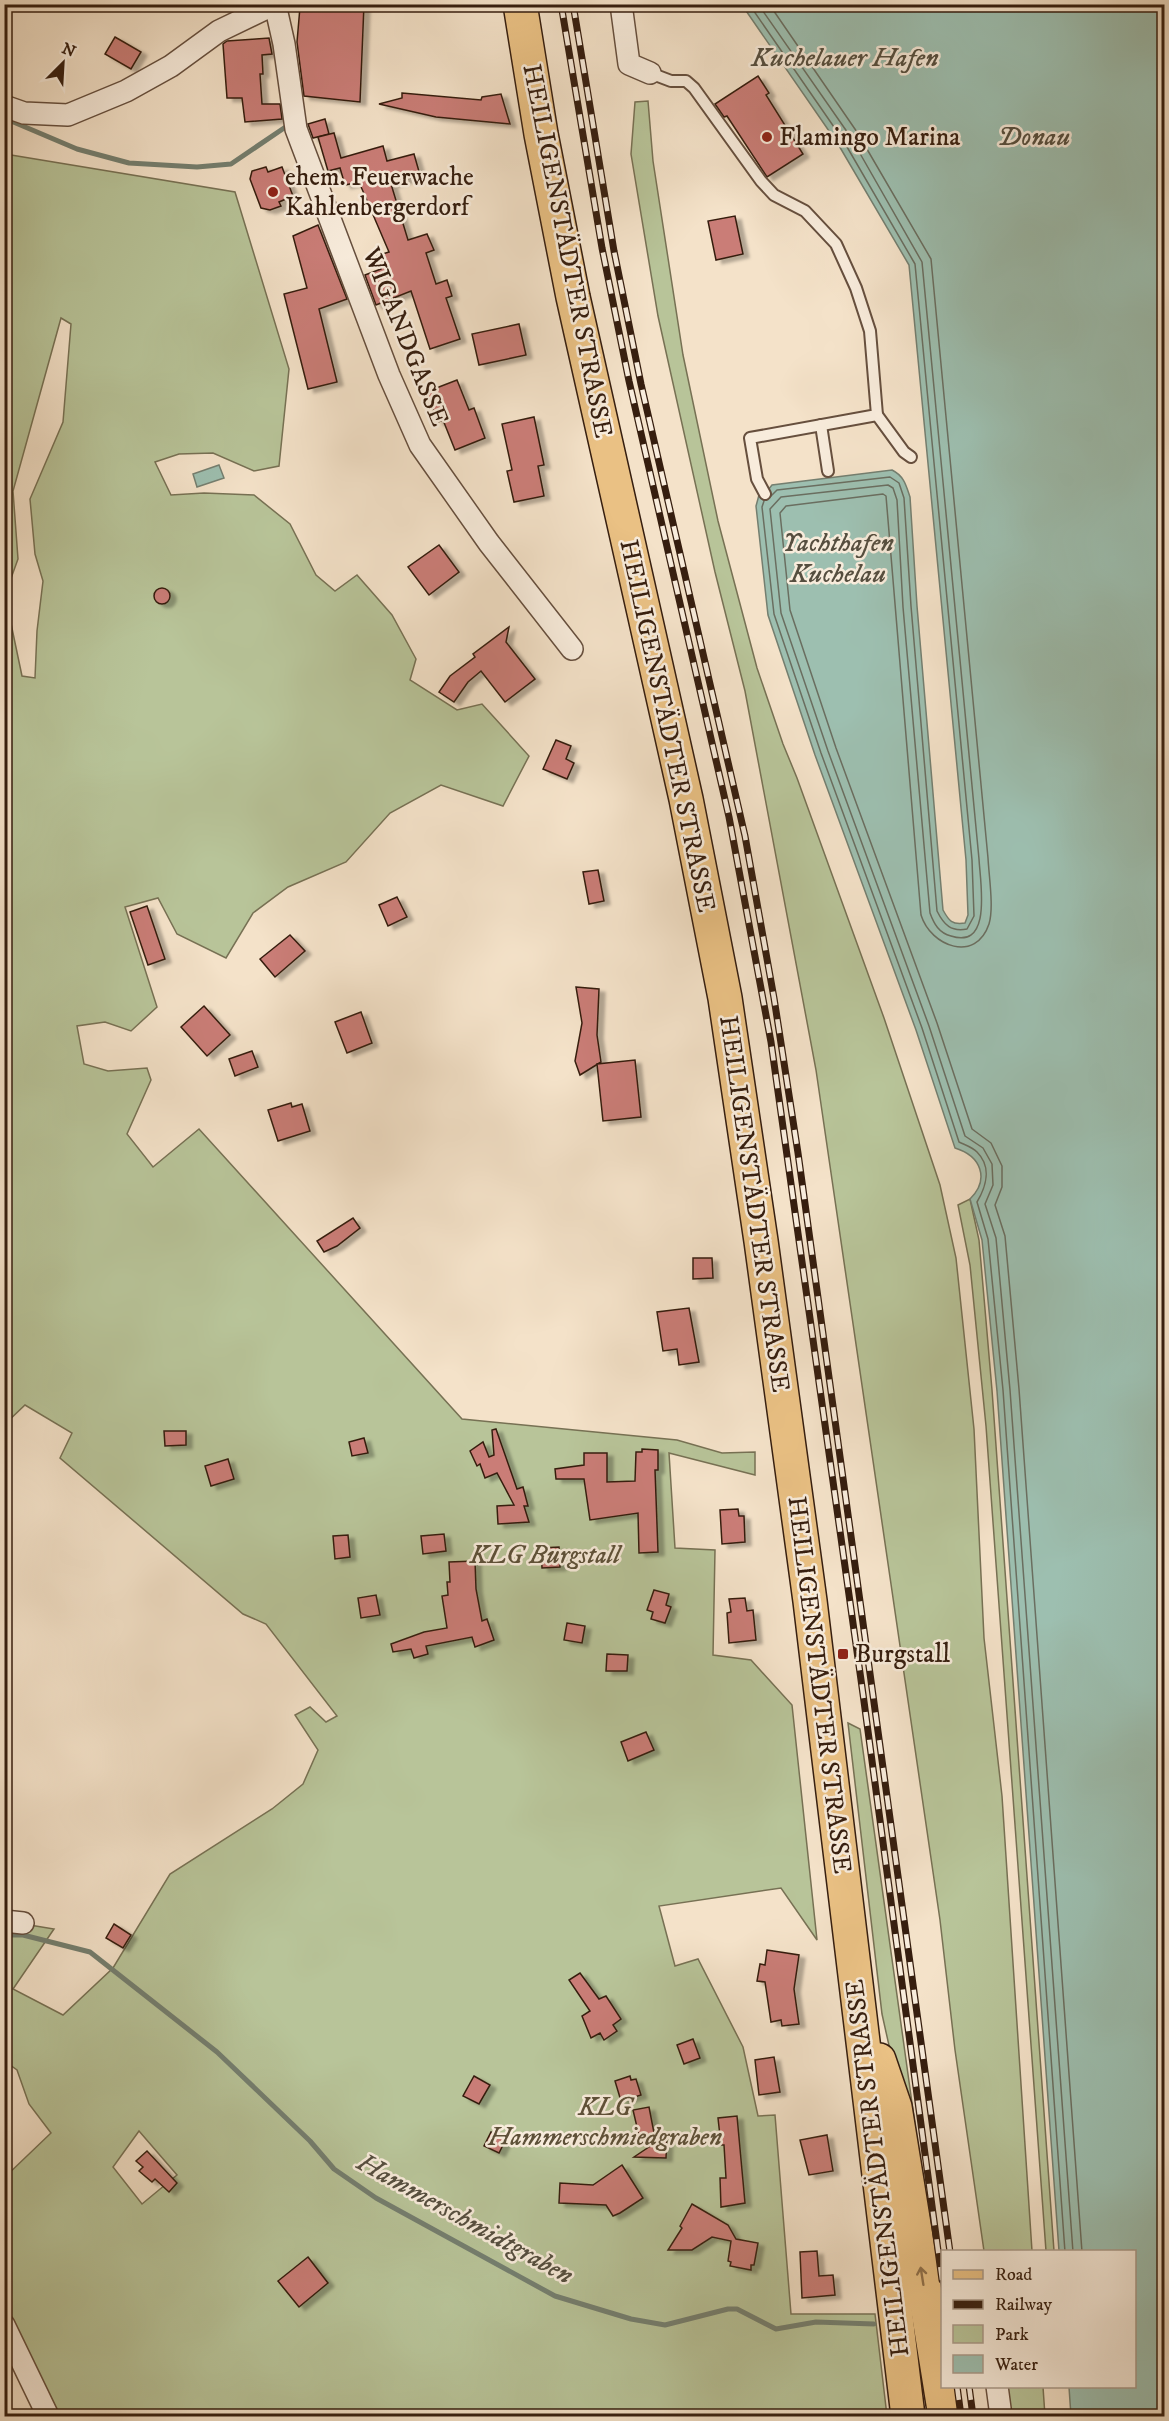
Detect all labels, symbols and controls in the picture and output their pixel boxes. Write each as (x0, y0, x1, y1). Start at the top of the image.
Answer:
north arrow (33, 33, 93, 93)
text: N (59, 38, 79, 62)
water label: Kuchelauer Hafen (750, 41, 939, 75)
street label: HEILIGENSTÄDTER STRASSE (515, 61, 619, 441)
water label: Donau (997, 120, 1071, 154)
place label: Flamingo Marina (779, 121, 960, 154)
marker: Flamingo Marina (760, 130, 774, 144)
place label: ehem. Feuerwache Kahlenbergerdorf (285, 161, 474, 224)
marker: ehem. Feuerwache Kahlenbergerdorf (266, 185, 280, 199)
street label: WIGANDGASSE (354, 242, 456, 431)
water label: Yachthafen Kuchelau (782, 526, 894, 591)
street label: HEILIGENSTÄDTER STRASSE (611, 537, 723, 915)
street label: HEILIGENSTÄDTER STRASSE (711, 1013, 797, 1395)
street label: HEILIGENSTÄDTER STRASSE (779, 1494, 859, 1876)
park label: KLG Burgstall (469, 1539, 623, 1572)
place label: Burgstall (855, 1638, 950, 1671)
marker: Burgstall (836, 1647, 850, 1661)
street label: HEILIGENSTÄDTER STRASSE (838, 1977, 918, 2359)
park label: KLG Hammerschmiedgraben (487, 2091, 722, 2154)
water label: Hammerschmidtgraben (350, 2145, 579, 2293)
legend (941, 2250, 1136, 2388)
text: Road (995, 2264, 1032, 2286)
one-way arrow (916, 2267, 927, 2286)
text: Railway (995, 2294, 1053, 2316)
text: Park (995, 2324, 1029, 2346)
text: Water (994, 2354, 1038, 2376)

